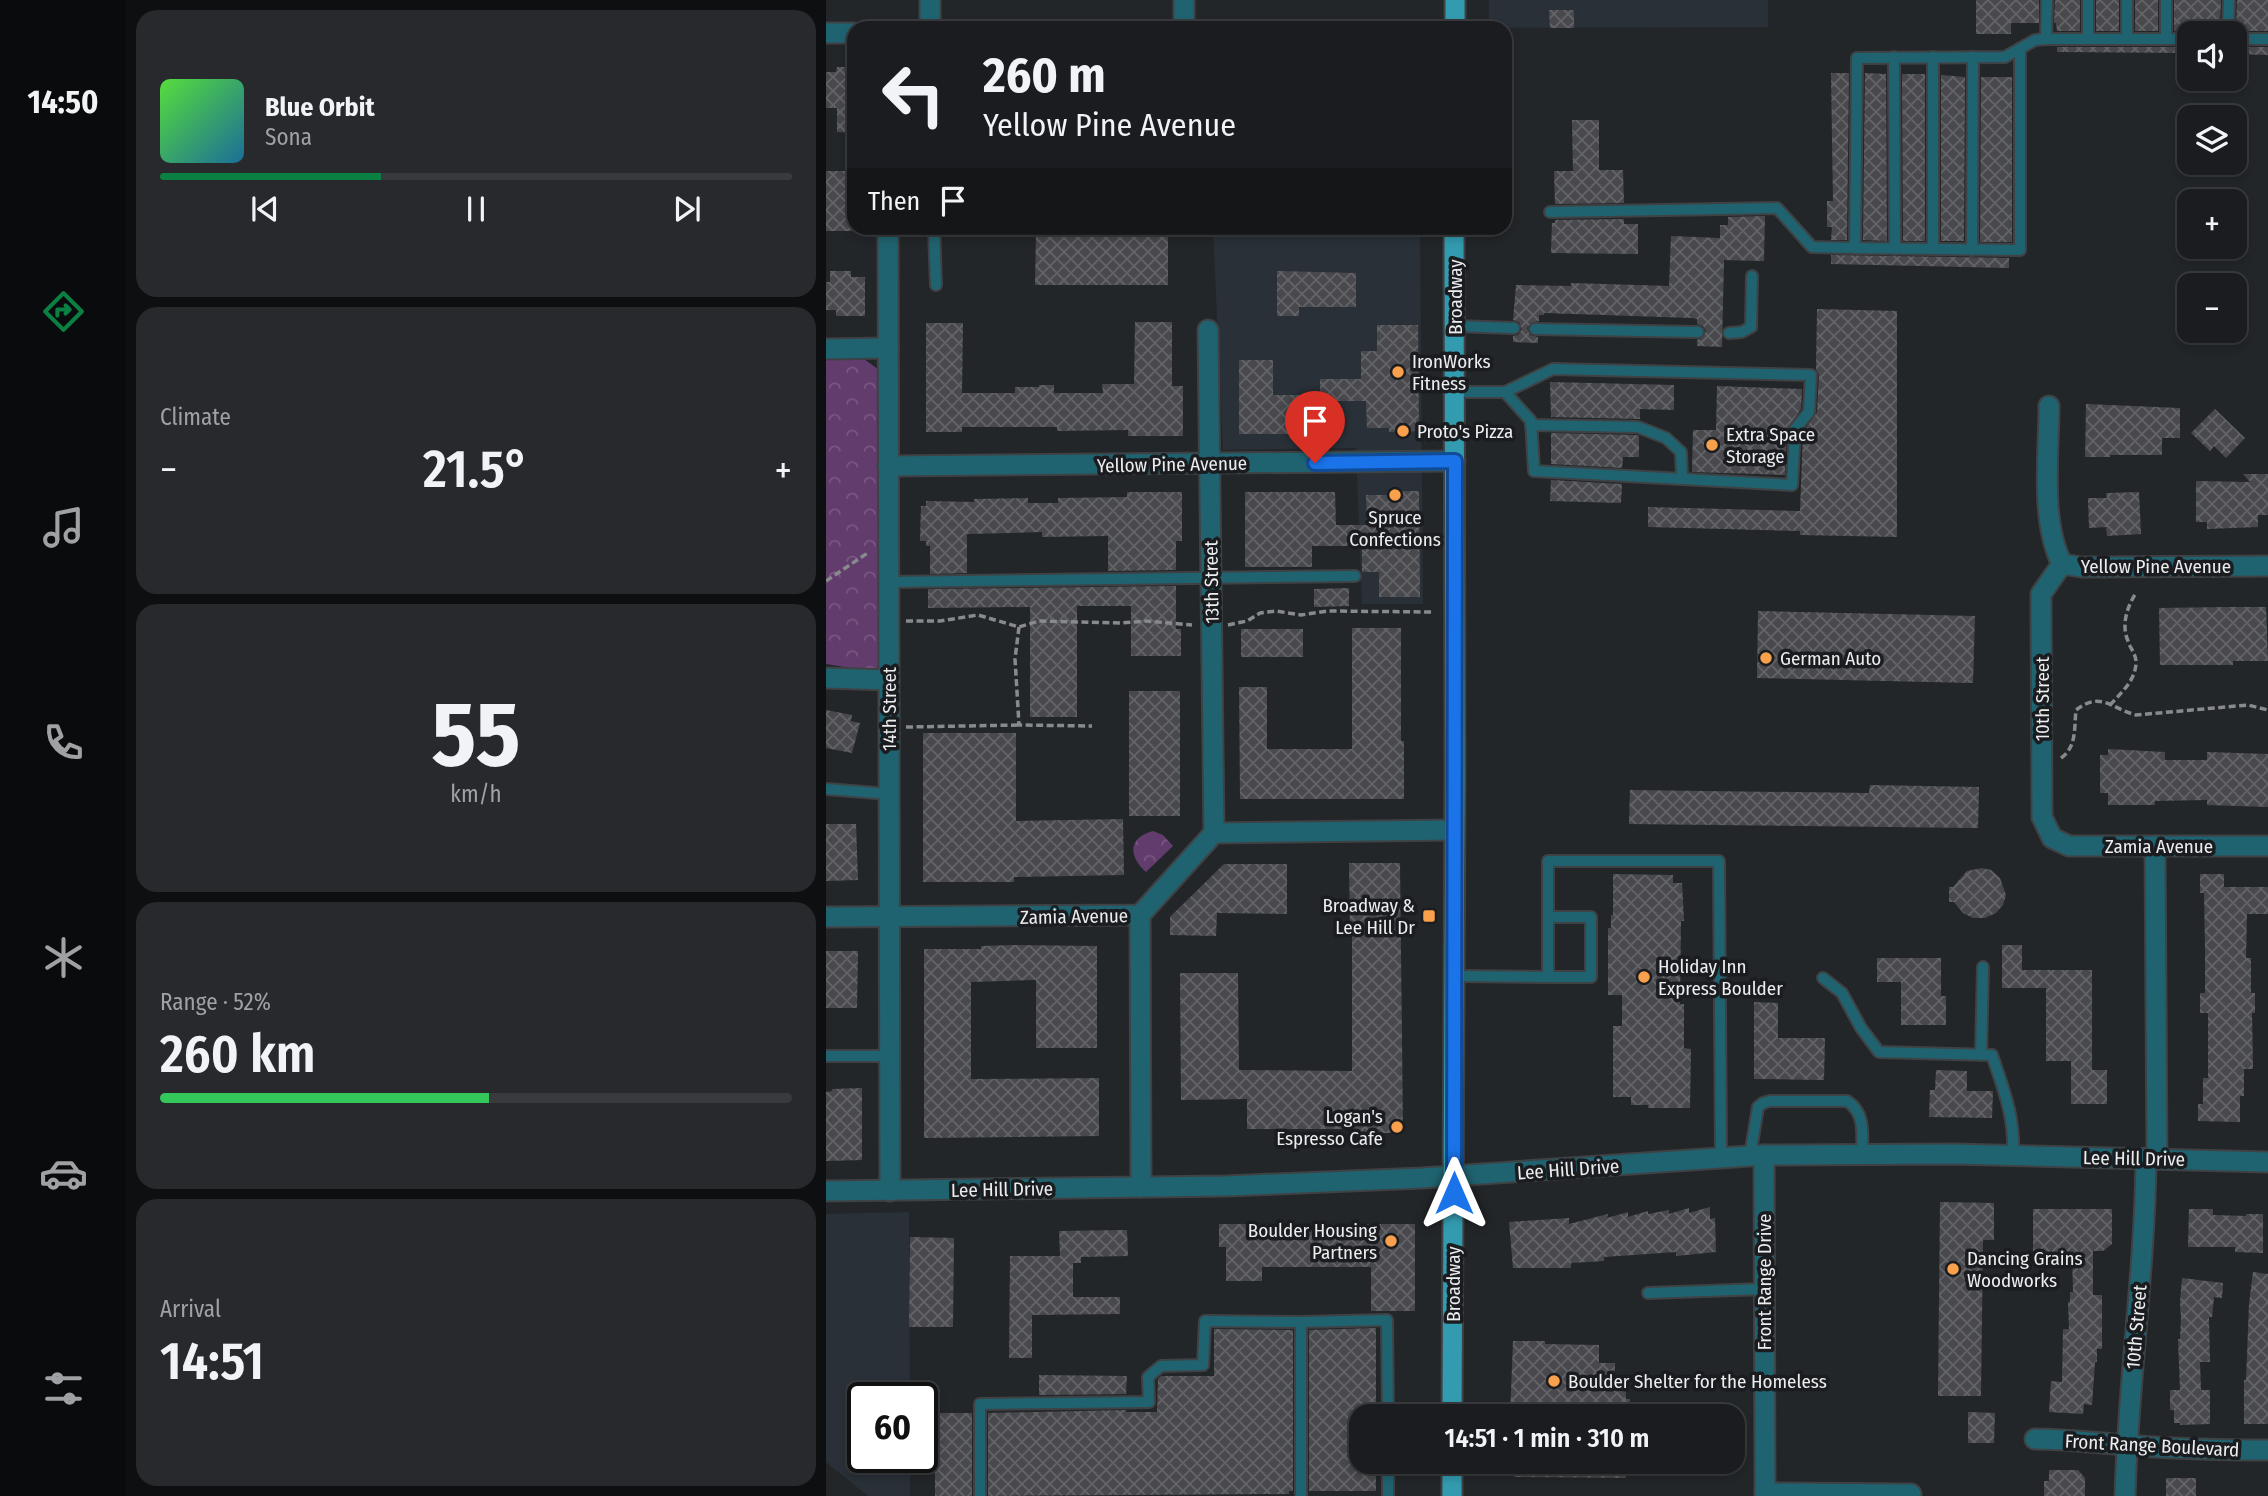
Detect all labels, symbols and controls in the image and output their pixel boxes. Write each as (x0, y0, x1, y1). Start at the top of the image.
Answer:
map controls (2177, 21, 2247, 343)
button: sound (2177, 21, 2247, 91)
text: 260 m (983, 46, 1106, 105)
icon: left (868, 49, 959, 140)
text: 14:50 (28, 83, 98, 121)
text: Blue Orbit (265, 92, 375, 123)
button: layers (2177, 105, 2247, 175)
text: Yellow Pine Avenue (983, 106, 1236, 144)
text: Sona (265, 123, 312, 151)
icon: arrive (934, 182, 972, 220)
text: Then (868, 186, 920, 217)
button: + (2177, 189, 2247, 259)
icon: previous (246, 190, 284, 228)
icon: pause (457, 190, 495, 228)
icon: next (668, 190, 706, 228)
street label: Broadway (1444, 259, 1467, 335)
button: − (2177, 273, 2247, 343)
icon: directions (39, 287, 88, 336)
place label: IronWorks Fitness (1412, 350, 1491, 395)
marker: IronWorks Fitness (1390, 364, 1406, 380)
pin (1285, 391, 1345, 463)
icon: arrive (1296, 402, 1334, 440)
text: Climate (160, 403, 231, 431)
place label: Proto's Pizza (1417, 420, 1513, 443)
marker: Proto's Pizza (1395, 423, 1411, 439)
place label: Extra Space Storage (1726, 423, 1815, 468)
marker: Extra Space Storage (1704, 437, 1720, 453)
text: 21.5° (423, 438, 529, 501)
text: − (160, 447, 177, 493)
text: + (775, 447, 792, 493)
street label: Yellow Pine Avenue (1097, 452, 1247, 477)
marker: Spruce Confections (1387, 487, 1403, 503)
icon: music (39, 503, 88, 552)
place label: Spruce Confections (1349, 506, 1441, 551)
street label: 13th Street (1199, 539, 1224, 624)
street label: Yellow Pine Avenue (2081, 555, 2231, 578)
place label: German Auto (1780, 647, 1881, 670)
marker: German Auto (1758, 650, 1774, 666)
street label: 10th Street (2031, 656, 2054, 741)
street label: 14th Street (878, 666, 901, 751)
text: 55 (432, 680, 520, 789)
icon: phone (39, 718, 88, 767)
text: km/h (450, 780, 502, 808)
street label: Zamia Avenue (2105, 835, 2213, 858)
place label: Broadway & Lee Hill Dr (1322, 894, 1415, 939)
street label: Zamia Avenue (1020, 904, 1128, 929)
marker: Broadway & Lee Hill Dr (1421, 908, 1437, 924)
icon: climate (39, 933, 88, 982)
place label: Holiday Inn Express Boulder (1658, 955, 1783, 1000)
marker: Holiday Inn Express Boulder (1636, 969, 1652, 985)
text: Range · 52% (160, 988, 271, 1016)
text: 260 km (160, 1023, 316, 1086)
place label: Logan's Espresso Cafe (1276, 1105, 1383, 1150)
marker: Logan's Espresso Cafe (1389, 1119, 1405, 1135)
street label: Lee Hill Drive (2083, 1146, 2185, 1171)
icon: car (39, 1149, 88, 1198)
street label: Lee Hill Drive (1516, 1154, 1620, 1185)
position arrow (1417, 1156, 1491, 1230)
street label: Lee Hill Drive (951, 1177, 1053, 1202)
street label: Front Range Drive (1753, 1214, 1776, 1350)
place label: Boulder Housing Partners (1248, 1219, 1377, 1264)
marker: Boulder Housing Partners (1383, 1233, 1399, 1249)
street label: Broadway (1442, 1246, 1465, 1322)
place label: Dancing Grains Woodworks (1967, 1247, 2083, 1292)
marker: Dancing Grains Woodworks (1945, 1261, 1961, 1277)
street label: 10th Street (2121, 1283, 2152, 1370)
text: Arrival (160, 1295, 221, 1323)
text: 14:51 (160, 1330, 264, 1393)
icon: filters (39, 1364, 88, 1413)
place label: Boulder Shelter for the Homeless (1568, 1370, 1827, 1393)
marker: Boulder Shelter for the Homeless (1546, 1373, 1562, 1389)
speed limit sign: 60 (847, 1382, 938, 1473)
text: 14:51 · 1 min · 310 m (1445, 1423, 1649, 1454)
street label: Front Range Boulevard (2064, 1429, 2240, 1462)

